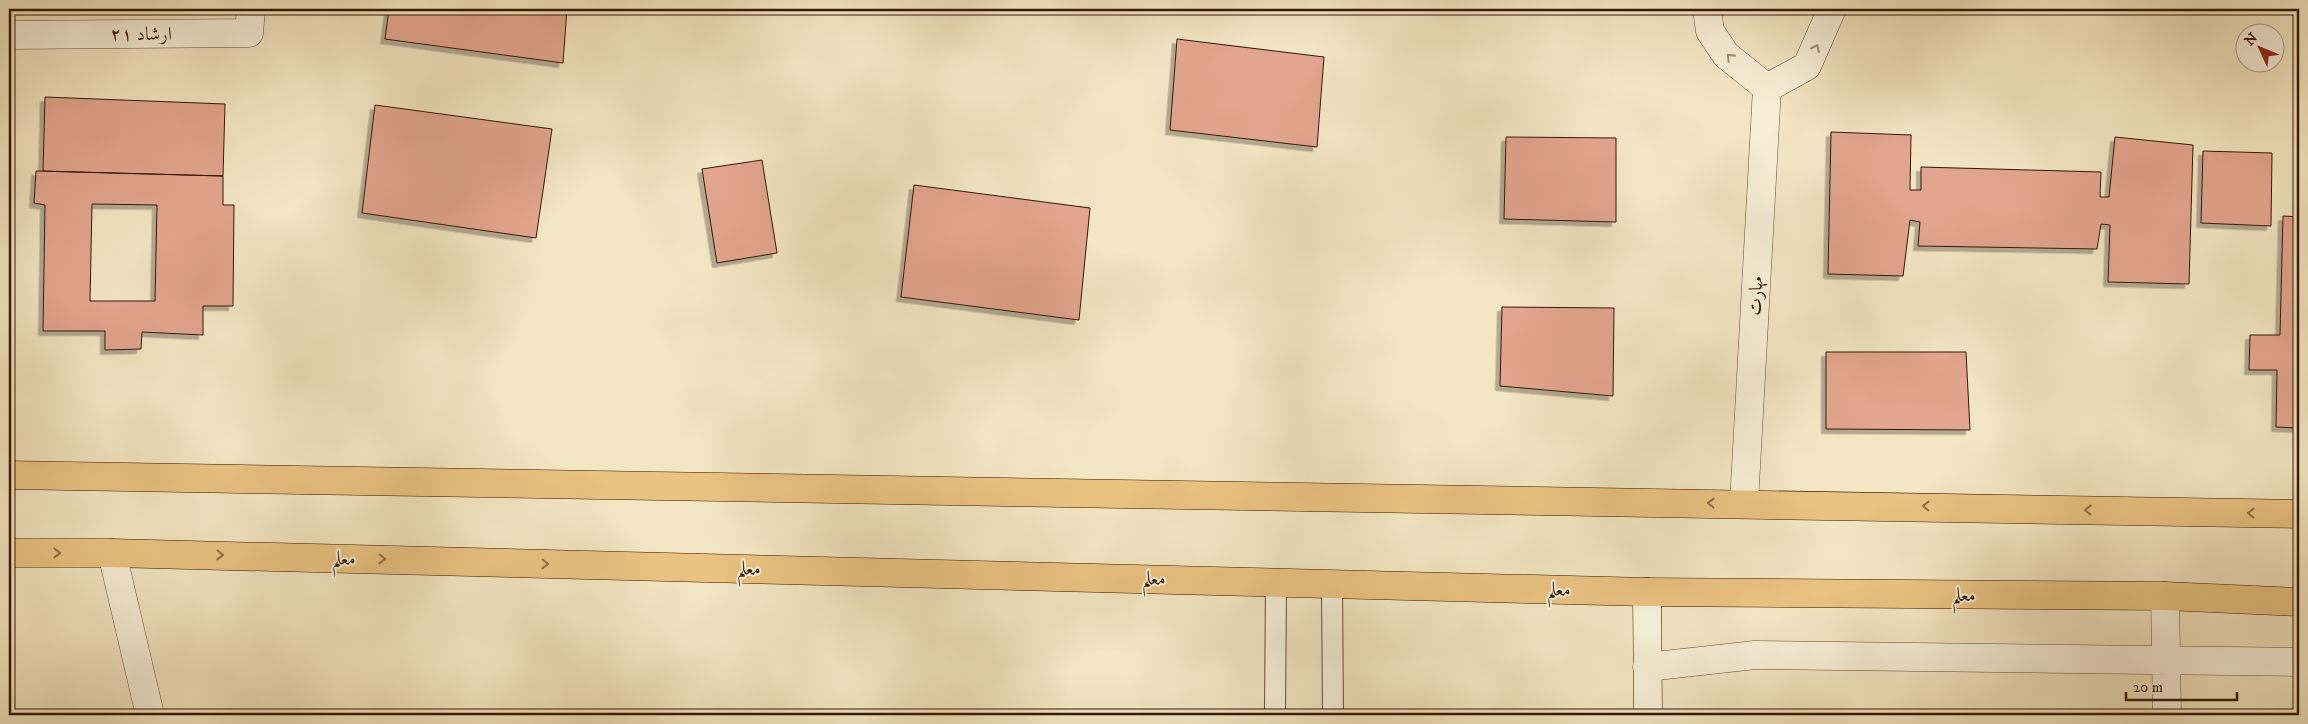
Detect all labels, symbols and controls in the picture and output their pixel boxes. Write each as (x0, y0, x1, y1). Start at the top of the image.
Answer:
north arrow (2236, 22, 2286, 72)
street label: ارشاد ۲۱ (110, 23, 172, 46)
text: N (2241, 29, 2262, 50)
one-way arrow (1810, 44, 1820, 53)
one-way arrow (1727, 54, 1736, 63)
street label: مهارت (1743, 276, 1769, 316)
one-way arrow (1706, 497, 1714, 508)
one-way arrow (1921, 501, 1929, 511)
one-way arrow (2084, 504, 2092, 515)
one-way arrow (2246, 508, 2254, 518)
street label: معلم (332, 547, 356, 578)
one-way arrow (54, 548, 62, 558)
one-way arrow (216, 550, 224, 561)
one-way arrow (379, 554, 387, 565)
street label: معلم (737, 557, 761, 588)
one-way arrow (541, 558, 549, 569)
street label: معلم (1142, 567, 1166, 598)
street label: معلم (1547, 578, 1571, 609)
street label: معلم (1952, 584, 1976, 614)
scale bar (2126, 669, 2237, 701)
text: 20 m (2133, 678, 2163, 697)

